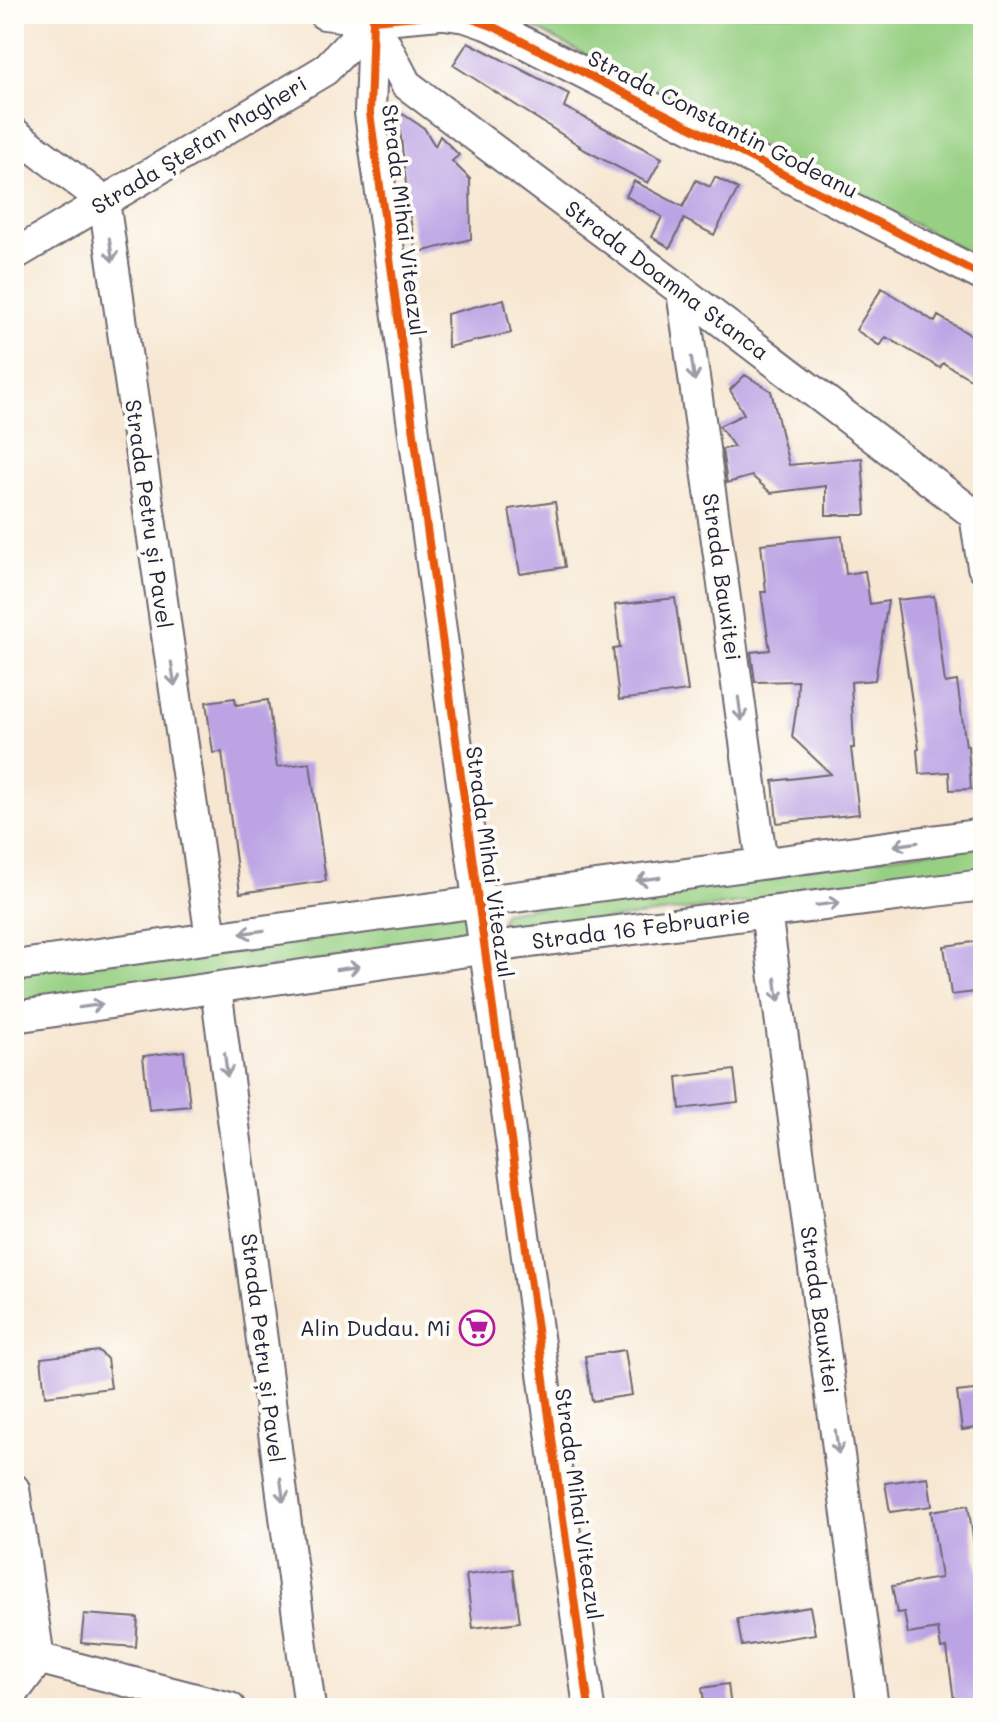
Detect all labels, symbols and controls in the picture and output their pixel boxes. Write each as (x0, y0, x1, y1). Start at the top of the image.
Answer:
street label: Strada Constantin Godeanu (583, 43, 863, 204)
street label: Strada Ștefan Magheri (86, 69, 312, 220)
street label: Strada Mihai Viteazul (376, 102, 433, 338)
street label: Strada Doamna Stanca (559, 193, 775, 366)
one-way arrow (104, 237, 119, 262)
one-way arrow (686, 355, 701, 381)
street label: Strada Petru și Pavel (119, 398, 180, 630)
street label: Strada Bauxitei (696, 491, 749, 663)
one-way arrow (166, 660, 181, 686)
one-way arrow (733, 696, 748, 722)
street label: Strada Mihai Viteazul (460, 744, 521, 979)
one-way arrow (894, 837, 919, 852)
one-way arrow (636, 872, 661, 887)
one-way arrow (814, 897, 841, 912)
street label: Strada 16 Februarie (530, 900, 752, 955)
one-way arrow (239, 925, 266, 940)
one-way arrow (335, 960, 361, 975)
one-way arrow (770, 976, 785, 1002)
one-way arrow (78, 998, 103, 1013)
one-way arrow (219, 1052, 234, 1077)
street label: Strada Bauxitei (794, 1224, 847, 1396)
street label: Strada Petru și Pavel (235, 1232, 292, 1464)
supermarket icon: Alin Dudau. Mi (458, 1309, 496, 1347)
place label: Alin Dudau. Mi (300, 1313, 451, 1342)
street label: Strada Mihai Viteazul (549, 1386, 610, 1621)
one-way arrow (830, 1428, 845, 1454)
one-way arrow (274, 1476, 289, 1502)

